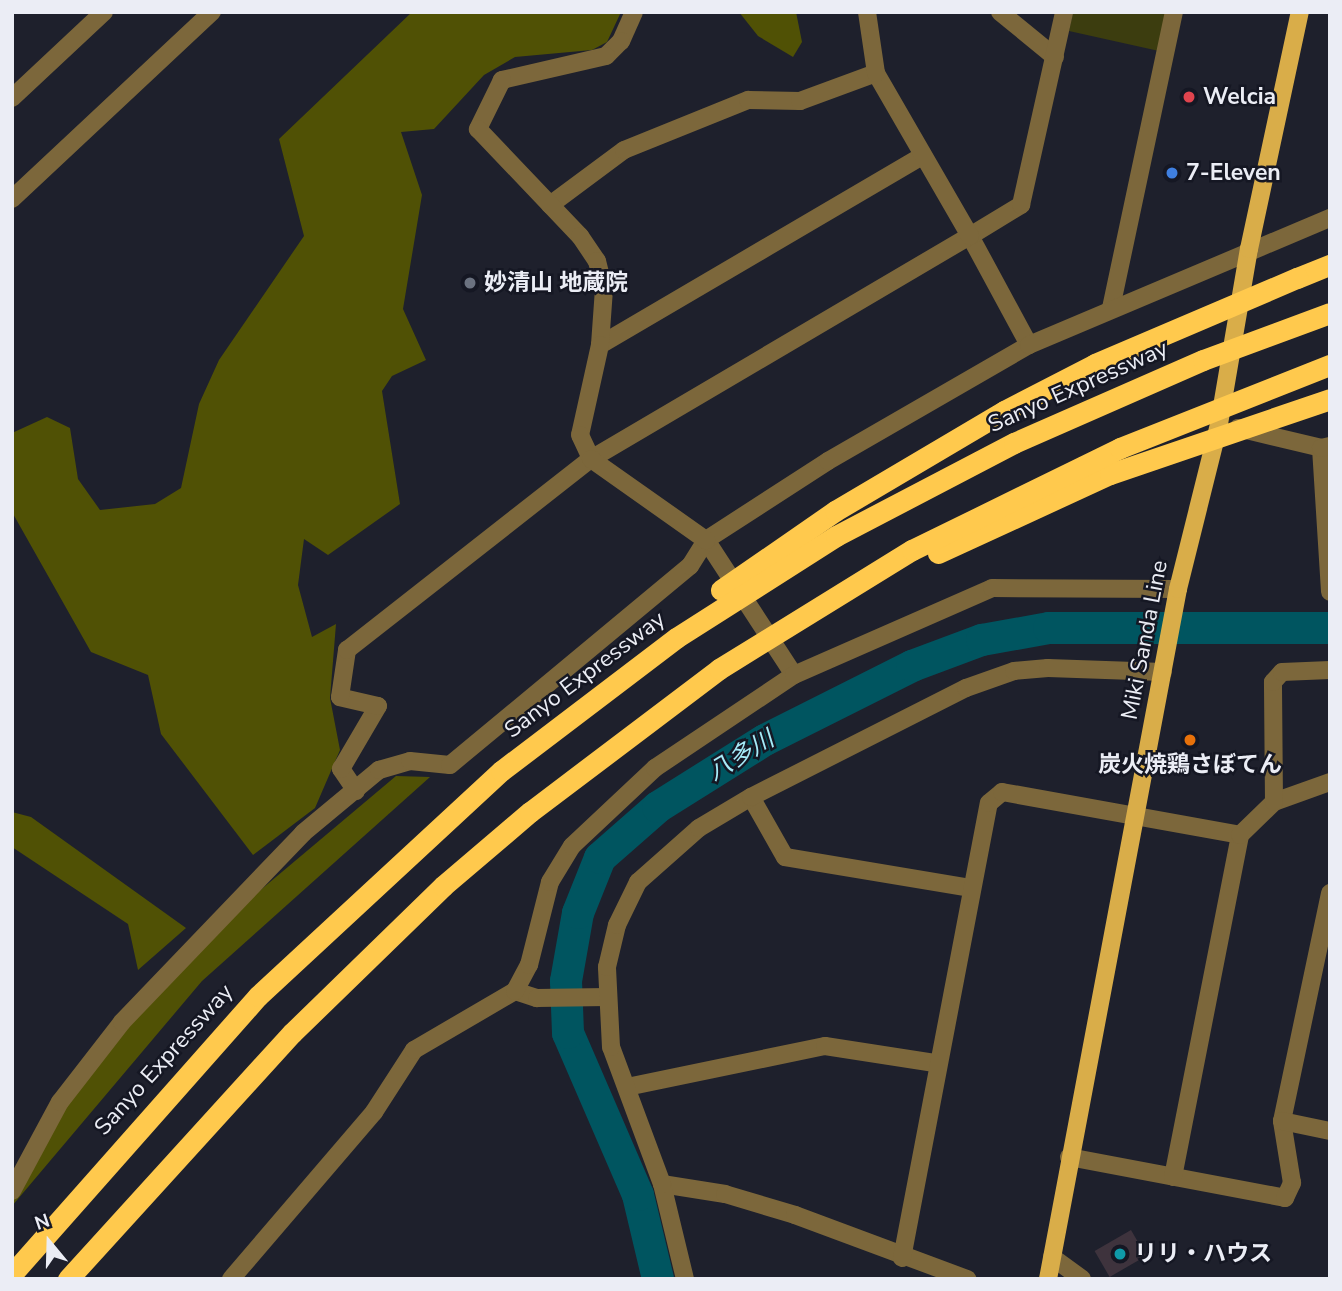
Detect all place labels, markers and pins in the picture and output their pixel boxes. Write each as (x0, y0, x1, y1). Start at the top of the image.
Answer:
place label: Welcia (1203, 83, 1276, 111)
marker: Welcia (1181, 89, 1197, 105)
place label: 7-Eleven (1186, 159, 1281, 187)
marker: 7-Eleven (1164, 165, 1180, 181)
place label: 妙清山 地蔵院 (484, 269, 628, 297)
marker: 妙清山 地蔵院 (462, 275, 478, 291)
marker: 炭火焼鶏さぼてん (1182, 732, 1198, 748)
place label: 炭火焼鶏さぼてん (1098, 751, 1282, 779)
place label: リリ・ハウス (1134, 1240, 1272, 1268)
marker: リリ・ハウス (1112, 1246, 1128, 1262)

